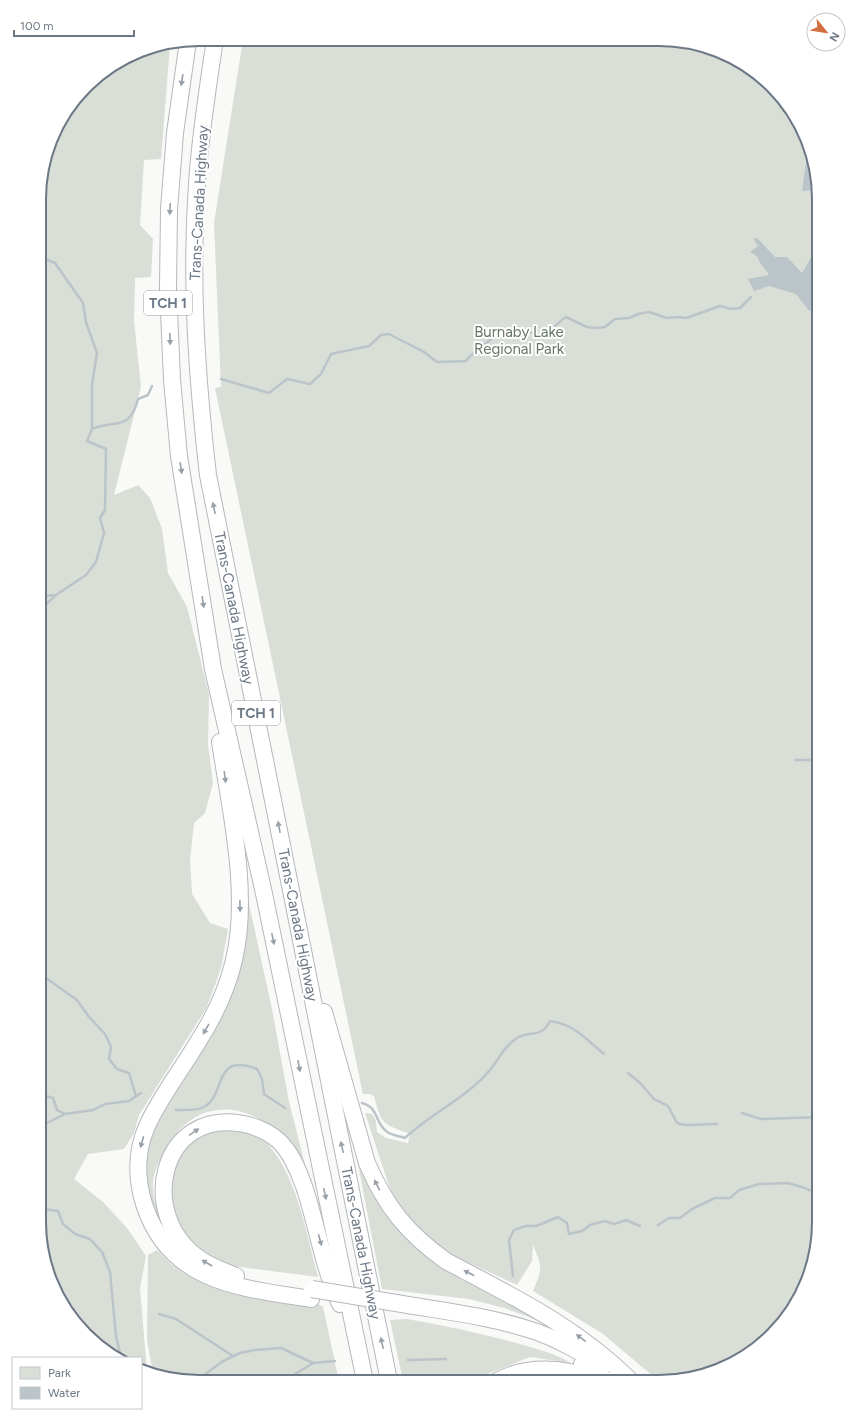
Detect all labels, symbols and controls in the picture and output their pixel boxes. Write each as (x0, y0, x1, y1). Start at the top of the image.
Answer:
scale bar (14, 12, 134, 38)
north arrow (806, 12, 846, 52)
text: 100 m (20, 19, 54, 33)
text: N (826, 30, 842, 44)
one-way arrow (179, 74, 185, 86)
street label: Trans-Canada Highway (186, 125, 212, 281)
one-way arrow (166, 203, 173, 215)
road number: TCH 1 (144, 291, 192, 315)
park label: Burnaby Lake Regional Park (474, 323, 565, 358)
one-way arrow (167, 333, 173, 346)
one-way arrow (178, 462, 184, 475)
one-way arrow (211, 502, 217, 514)
street label: Trans-Canada Highway (210, 530, 258, 686)
one-way arrow (201, 596, 207, 608)
road number: TCH 1 (232, 701, 280, 725)
one-way arrow (222, 771, 228, 783)
one-way arrow (276, 821, 282, 833)
street label: Trans-Canada Highway (274, 847, 322, 1003)
one-way arrow (237, 900, 243, 913)
one-way arrow (271, 933, 277, 945)
one-way arrow (202, 1023, 209, 1035)
one-way arrow (297, 1060, 303, 1072)
one-way arrow (188, 1129, 200, 1136)
one-way arrow (139, 1136, 145, 1148)
one-way arrow (339, 1141, 345, 1153)
street label: Trans-Canada Highway (337, 1165, 385, 1321)
one-way arrow (374, 1179, 380, 1191)
one-way arrow (323, 1187, 329, 1200)
one-way arrow (317, 1234, 323, 1246)
one-way arrow (201, 1260, 213, 1267)
one-way arrow (463, 1270, 475, 1277)
one-way arrow (576, 1334, 587, 1342)
one-way arrow (378, 1337, 384, 1349)
legend (12, 1357, 142, 1409)
text: Park (48, 1366, 71, 1380)
text: Water (48, 1386, 80, 1400)

